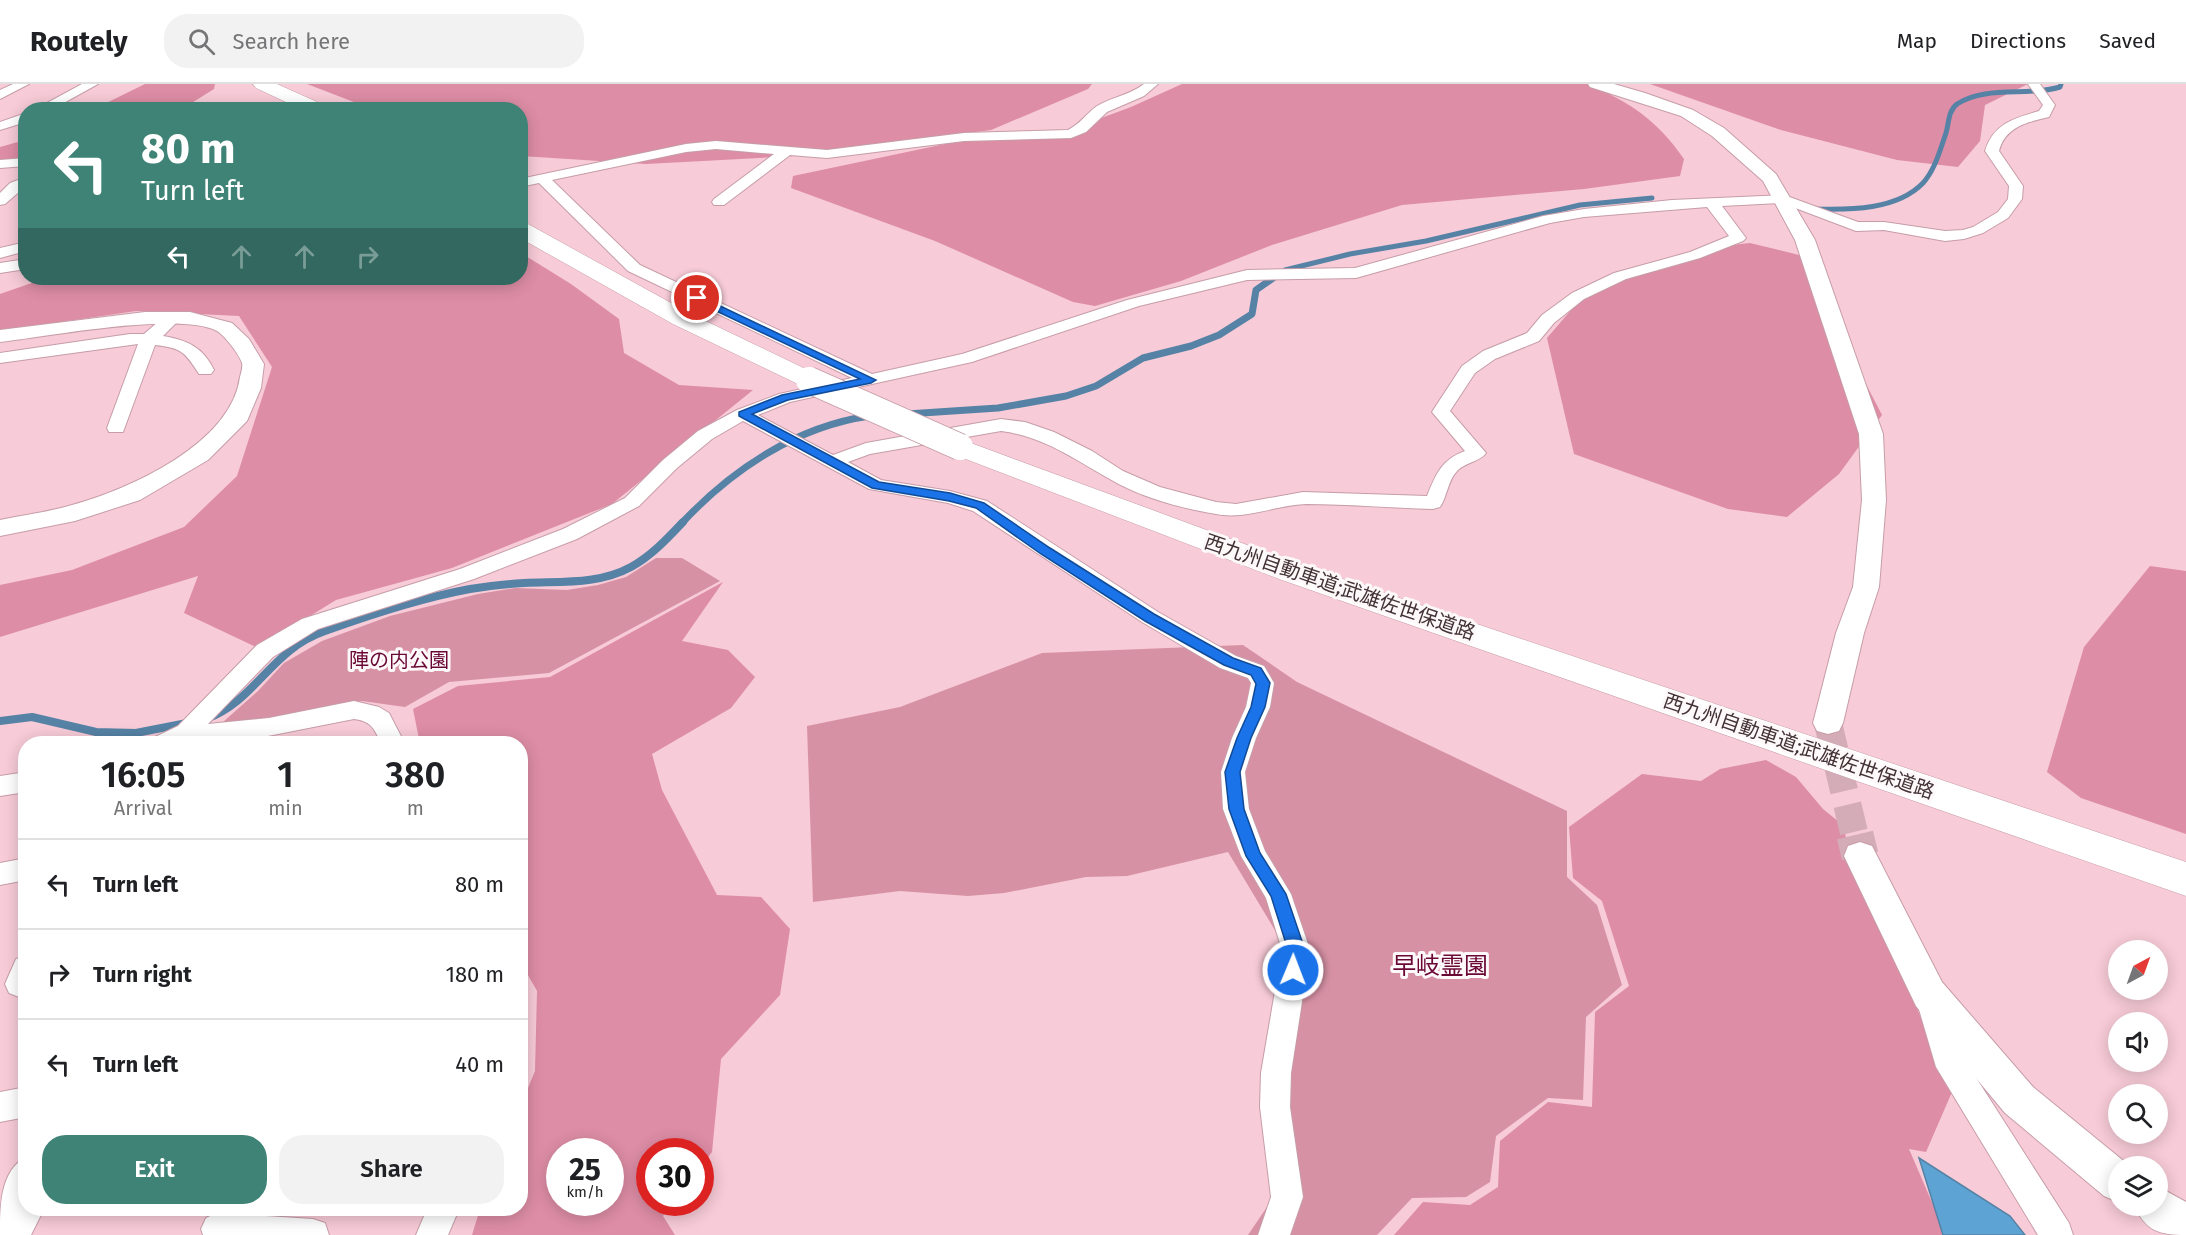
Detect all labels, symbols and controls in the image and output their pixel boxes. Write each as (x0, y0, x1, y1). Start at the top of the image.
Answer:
search box (164, 14, 584, 68)
text: Routely (30, 25, 128, 58)
icon: search (185, 25, 218, 58)
text: Search here (233, 28, 350, 55)
text: Map (1897, 28, 1937, 54)
text: Directions (1970, 28, 2066, 54)
text: Saved (2099, 28, 2156, 54)
text: 80 m (141, 124, 235, 174)
icon: left (42, 126, 120, 204)
text: Turn left (141, 175, 244, 207)
icon: left (162, 240, 195, 273)
icon: ahead (225, 240, 258, 273)
icon: ahead (288, 240, 321, 273)
icon: right (351, 240, 384, 273)
pin (671, 272, 722, 323)
icon: arrive (680, 281, 713, 314)
street label: 西九州自動車道;武雄佐世保道路 (1201, 529, 1479, 645)
park label: 陣の内公園 (349, 648, 449, 672)
street label: 西九州自動車道;武雄佐世保道路 (1660, 688, 1938, 804)
text: 16:05 (101, 753, 186, 797)
text: 1 (277, 753, 294, 797)
text: 380 (385, 753, 445, 797)
text: Arrival (114, 796, 172, 820)
text: min (268, 796, 303, 820)
text: m (407, 796, 424, 820)
icon: left (42, 868, 75, 901)
text: Turn left (93, 871, 178, 898)
text: 80 m (455, 871, 504, 898)
position arrow (1261, 938, 1325, 1002)
north arrow (2108, 940, 2168, 1000)
map controls (2108, 940, 2168, 1216)
park label: 早岐霊園 (1392, 952, 1488, 980)
icon: right (42, 958, 75, 991)
text: Turn right (93, 961, 192, 988)
text: 180 m (445, 961, 504, 988)
button: sound (2108, 1012, 2168, 1072)
icon: left (42, 1048, 75, 1081)
text: Turn left (93, 1051, 178, 1078)
text: 40 m (455, 1051, 504, 1078)
button: search (2108, 1084, 2168, 1144)
button: Exit (42, 1135, 267, 1204)
button: Share (279, 1135, 504, 1204)
speed limit sign: 30 (636, 1138, 714, 1216)
text: 25 (569, 1152, 601, 1188)
button: layers (2108, 1156, 2168, 1216)
text: km/h (566, 1183, 604, 1201)

